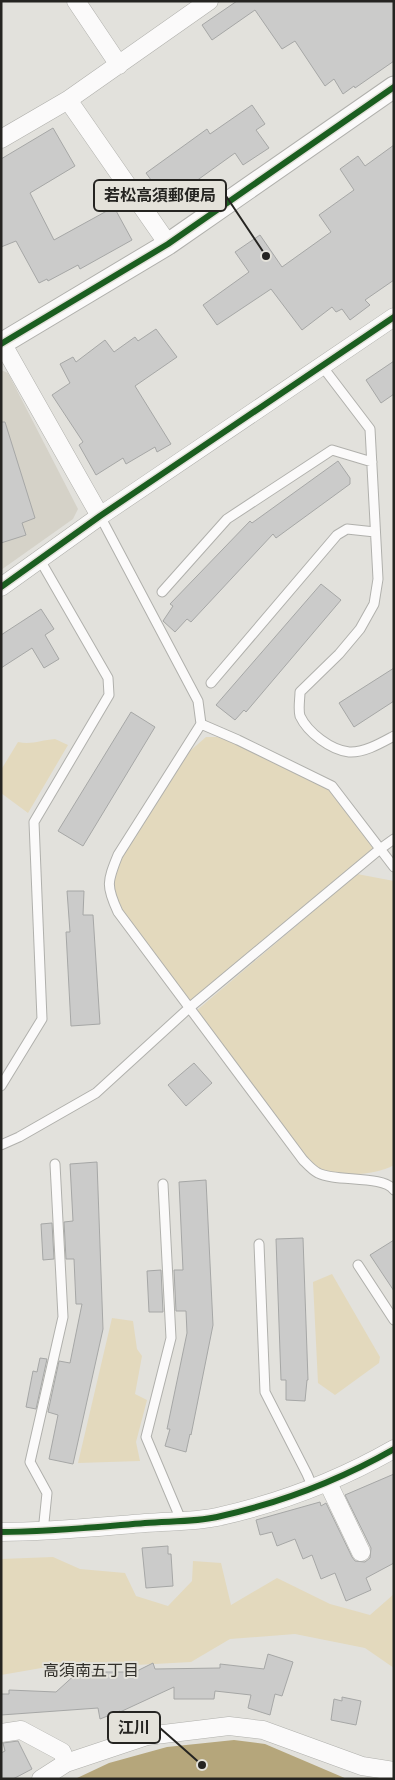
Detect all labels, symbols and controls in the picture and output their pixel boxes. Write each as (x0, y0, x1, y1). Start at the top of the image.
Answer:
callout: 若松高須郵便局 (94, 180, 226, 211)
text: 若松高須郵便局 (104, 186, 216, 205)
district label: 高須南五丁目 (43, 1661, 139, 1680)
callout: 江川 (108, 1712, 160, 1743)
text: 江川 (118, 1718, 150, 1737)

